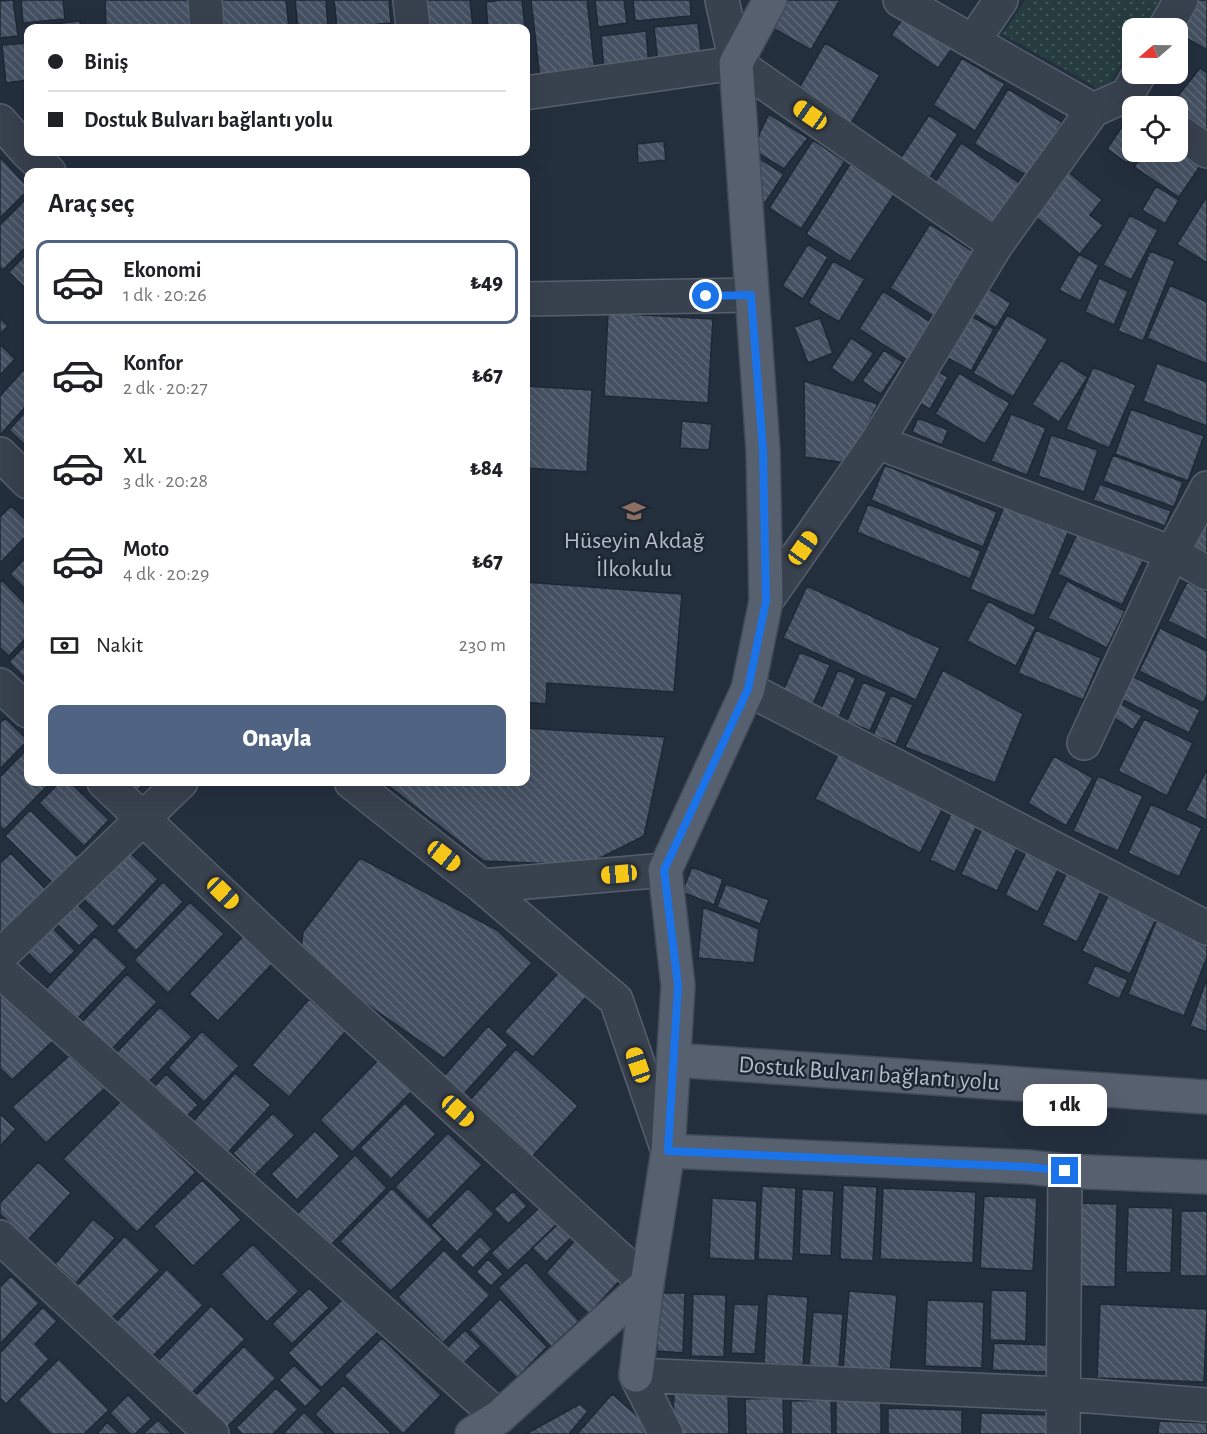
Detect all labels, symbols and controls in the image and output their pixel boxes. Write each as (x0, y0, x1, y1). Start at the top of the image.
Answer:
north arrow (1122, 18, 1188, 84)
map controls (1122, 18, 1188, 162)
text: Biniş (84, 51, 128, 73)
button: locate (1122, 96, 1188, 162)
car (790, 97, 830, 133)
text: Dostuk Bulvarı bağlantı yolu (84, 109, 333, 131)
text: Araç seç (48, 190, 134, 217)
icon: car (51, 255, 105, 309)
text: Ekonomi (123, 259, 202, 281)
text: ₺49 (470, 271, 503, 293)
route start (692, 282, 719, 309)
text: 1 dk · 20:26 (123, 285, 207, 305)
icon: car (51, 348, 105, 402)
text: Konfor (123, 352, 183, 374)
text: ₺67 (472, 364, 503, 386)
text: 2 dk · 20:27 (123, 378, 208, 398)
icon: car (51, 441, 105, 495)
text: XL (123, 445, 146, 467)
text: ₺84 (470, 457, 503, 479)
text: 3 dk · 20:28 (123, 471, 208, 491)
school or university icon: Hüseyin Akdağ İlkokulu (621, 498, 647, 524)
car (785, 528, 821, 568)
place label: Hüseyin Akdağ İlkokulu (564, 529, 705, 581)
icon: car (51, 534, 105, 588)
text: Moto (123, 538, 169, 560)
text: ₺67 (472, 550, 503, 572)
text: 4 dk · 20:29 (123, 564, 209, 584)
icon: cash (48, 629, 81, 662)
text: Nakit (96, 634, 143, 656)
text: 230 m (459, 635, 506, 655)
button: Onayla (48, 705, 506, 774)
car (424, 838, 464, 874)
car (600, 863, 638, 885)
car (204, 874, 242, 912)
car (624, 1045, 652, 1085)
street label: Dostuk Bulvarı bağlantı yolu (738, 1053, 1000, 1095)
callout: 1 dk (1023, 1084, 1107, 1126)
car (439, 1092, 477, 1130)
text: 1 dk (1049, 1095, 1081, 1115)
route end (1051, 1157, 1078, 1184)

